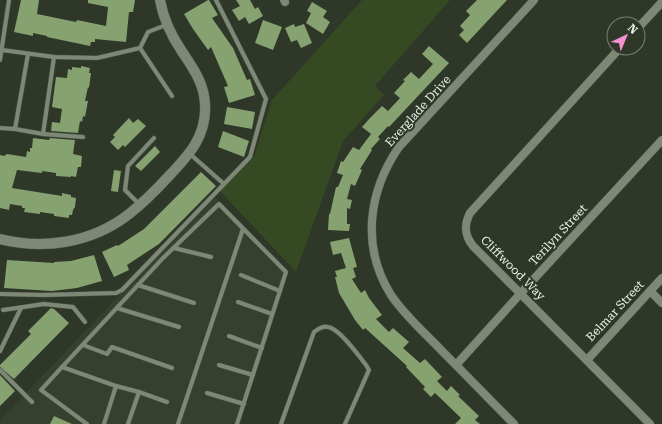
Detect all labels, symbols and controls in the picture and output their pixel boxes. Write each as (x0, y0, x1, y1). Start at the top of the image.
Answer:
north arrow (606, 16, 646, 56)
text: N (625, 22, 641, 37)
street label: Everglade Drive (382, 72, 454, 150)
street label: Terilyn Street (526, 201, 590, 269)
street label: Cliffwood Way (478, 233, 549, 304)
street label: Belmar Street (583, 277, 647, 344)

